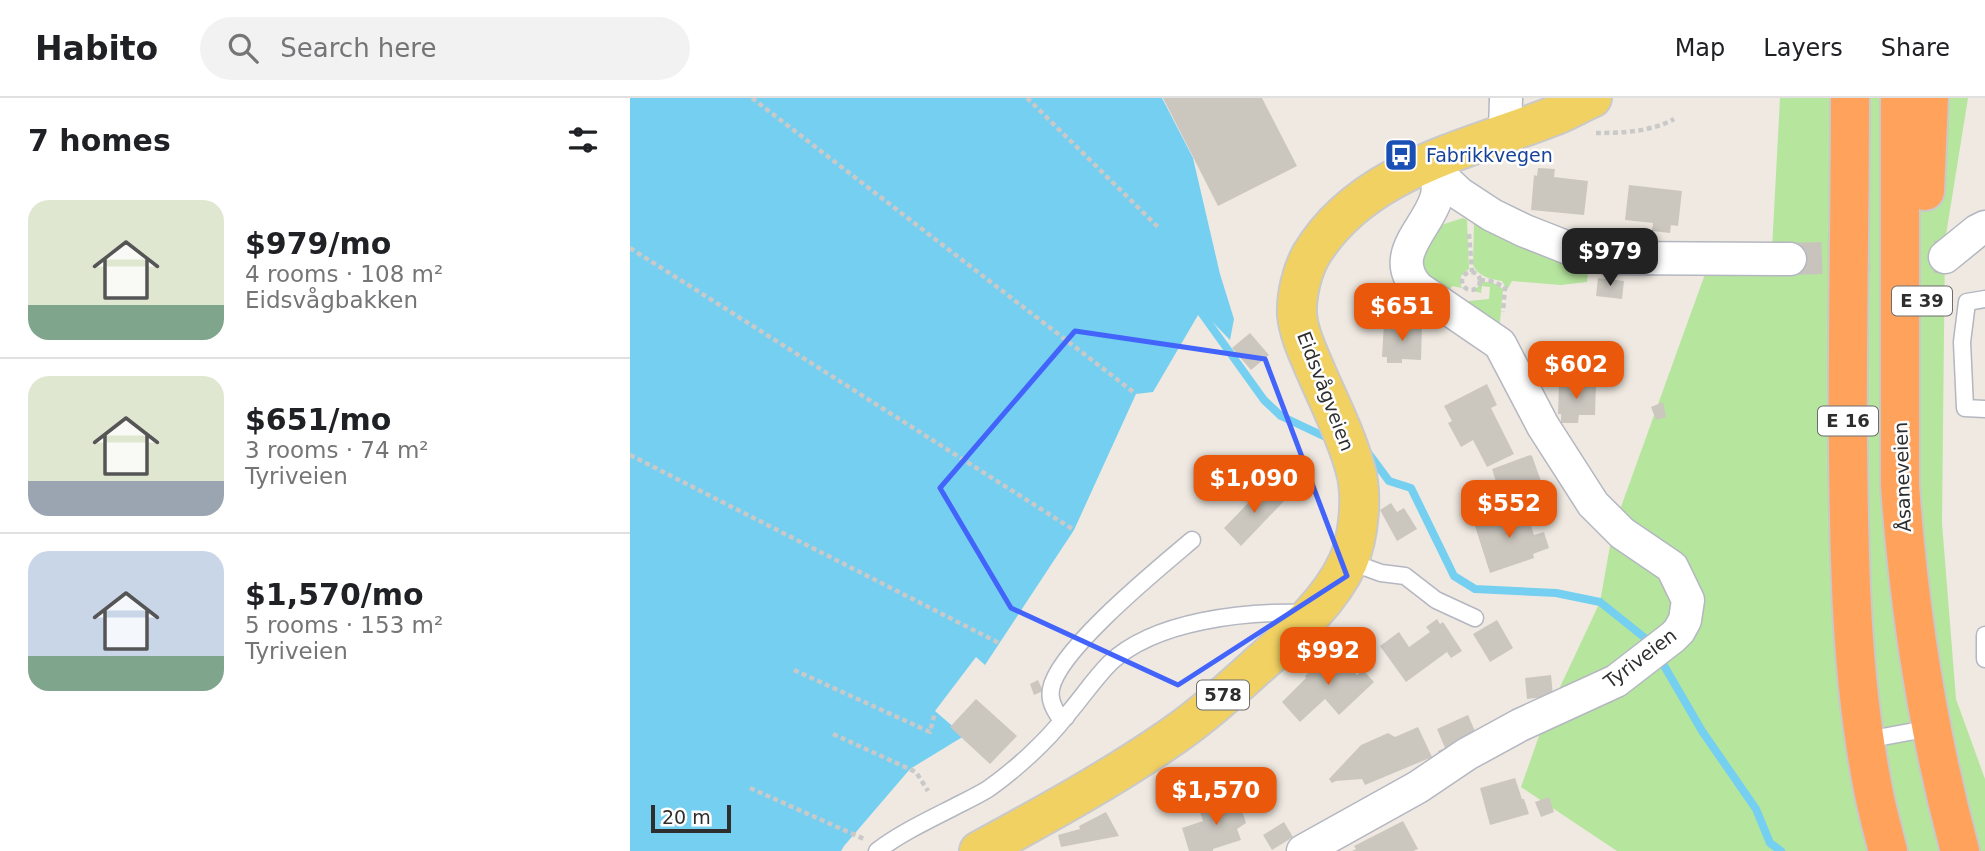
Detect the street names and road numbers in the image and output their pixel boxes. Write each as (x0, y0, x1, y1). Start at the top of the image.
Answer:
road number: E 39 (1892, 286, 1952, 316)
street label: Eidsvågveien (1293, 328, 1359, 454)
road number: E 16 (1818, 407, 1878, 436)
street label: Åsaneveien (1889, 422, 1915, 532)
street label: Tyriveien (1599, 624, 1681, 693)
road number: 578 (1197, 680, 1249, 710)

